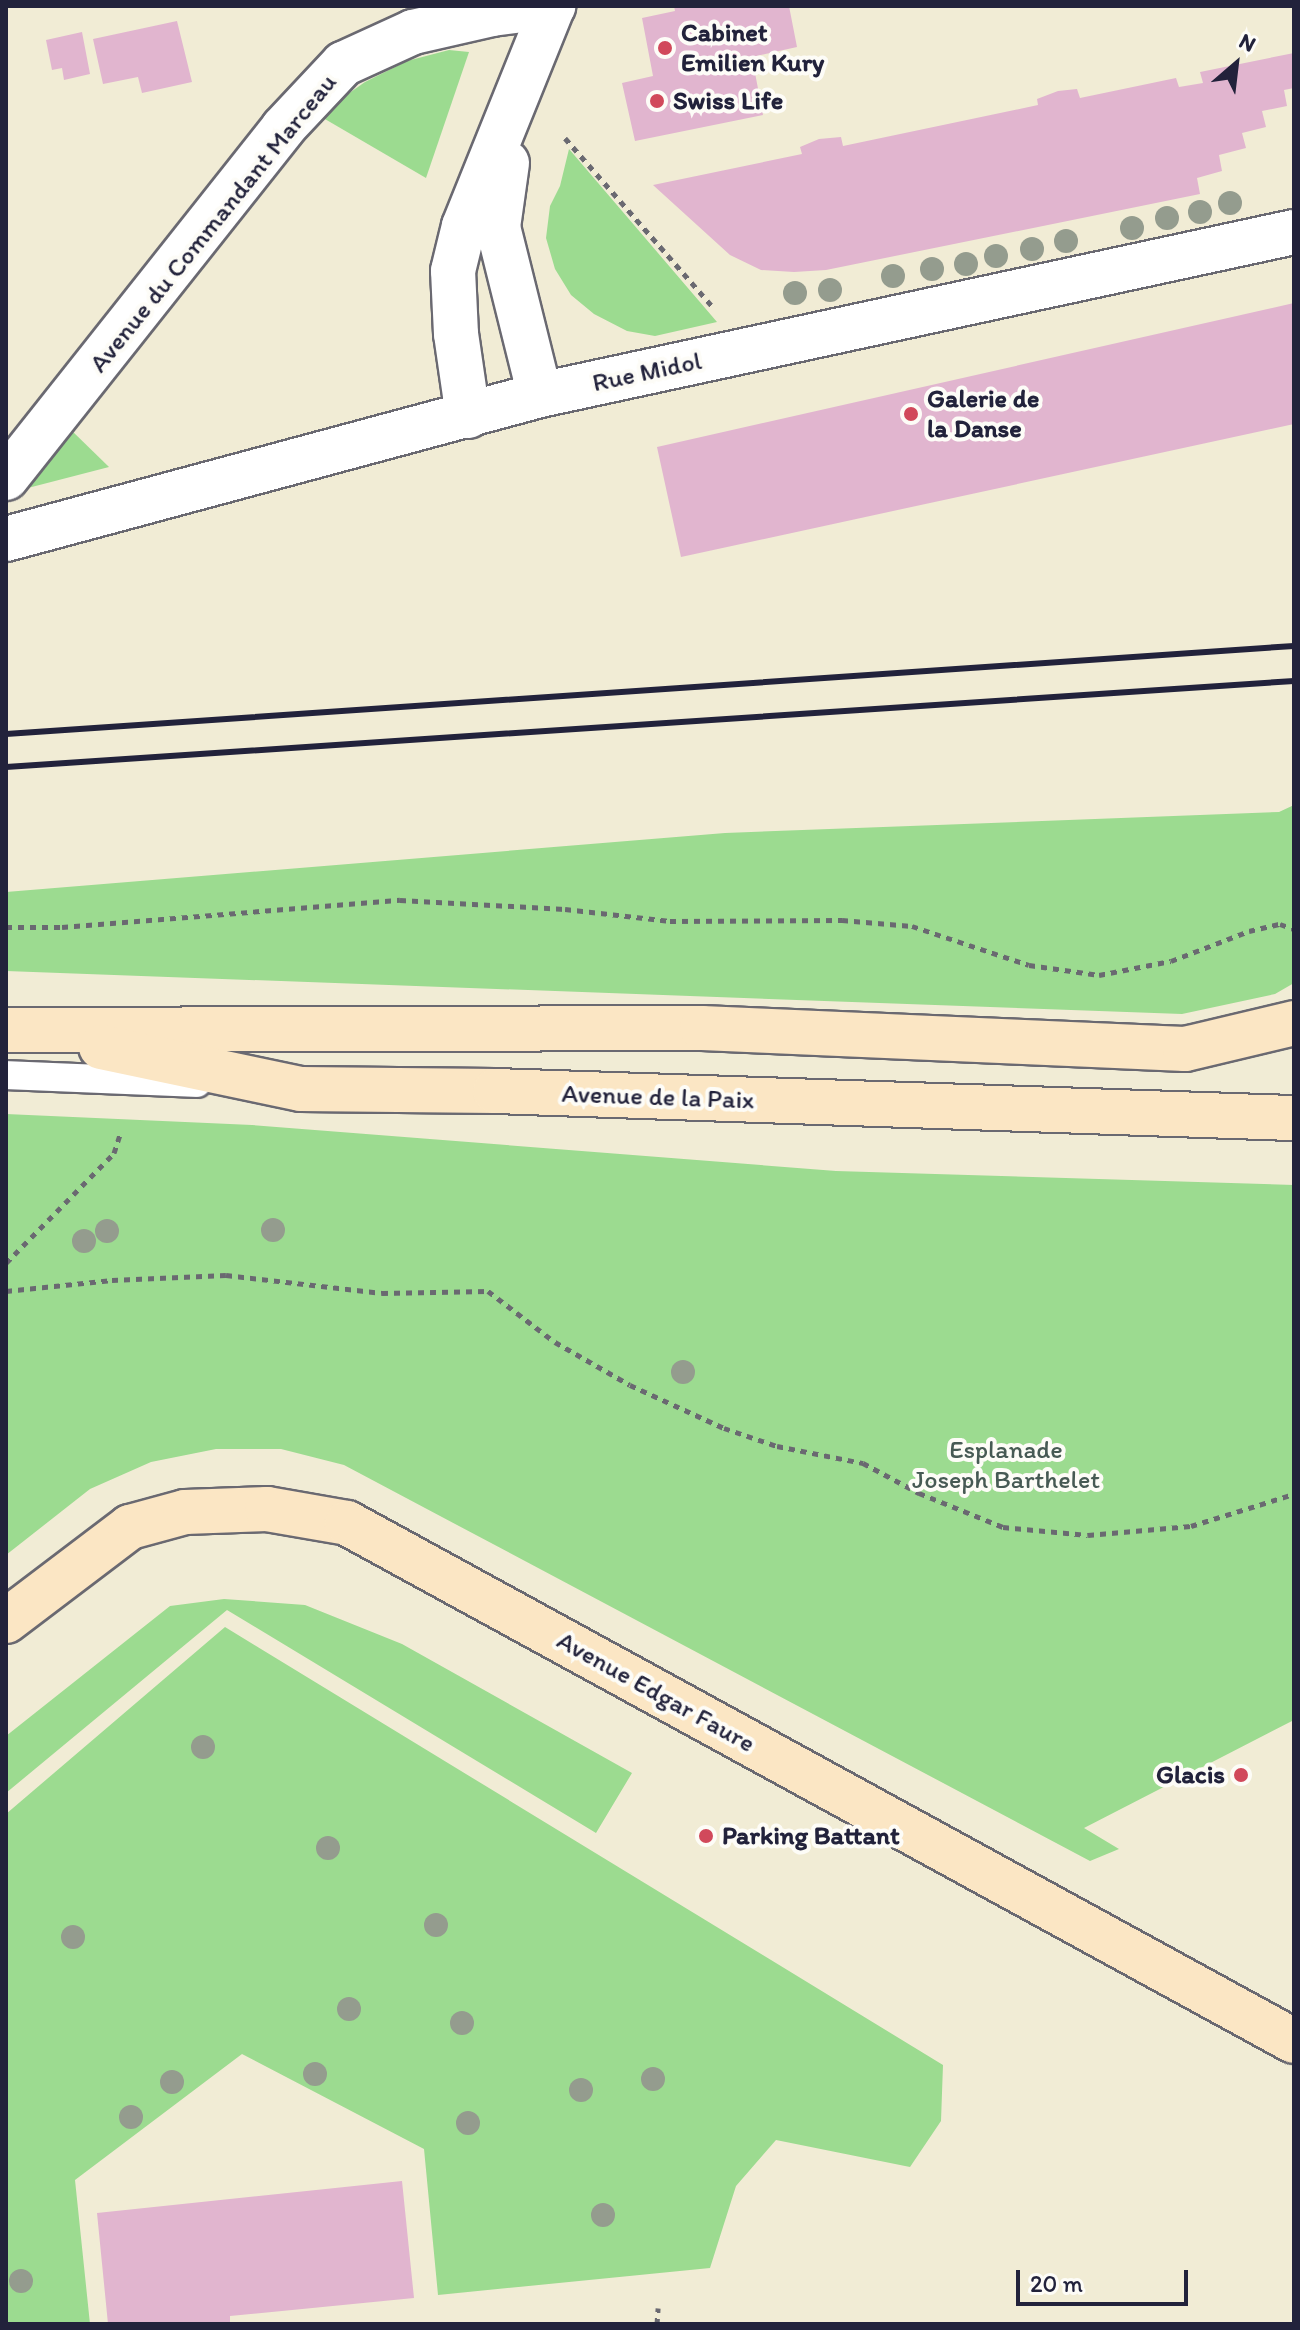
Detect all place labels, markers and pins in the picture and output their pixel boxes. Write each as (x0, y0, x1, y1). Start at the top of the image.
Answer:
place label: Cabinet Emilien Kury (681, 17, 824, 78)
marker: Cabinet Emilien Kury (656, 39, 674, 57)
place label: Swiss Life (673, 85, 783, 117)
marker: Swiss Life (648, 92, 666, 110)
place label: Galerie de la Danse (927, 383, 1039, 444)
marker: Galerie de la Danse (902, 405, 920, 423)
place label: Glacis (1156, 1759, 1225, 1791)
marker: Glacis (1232, 1766, 1250, 1784)
place label: Parking Battant (722, 1820, 900, 1852)
marker: Parking Battant (697, 1827, 715, 1845)

